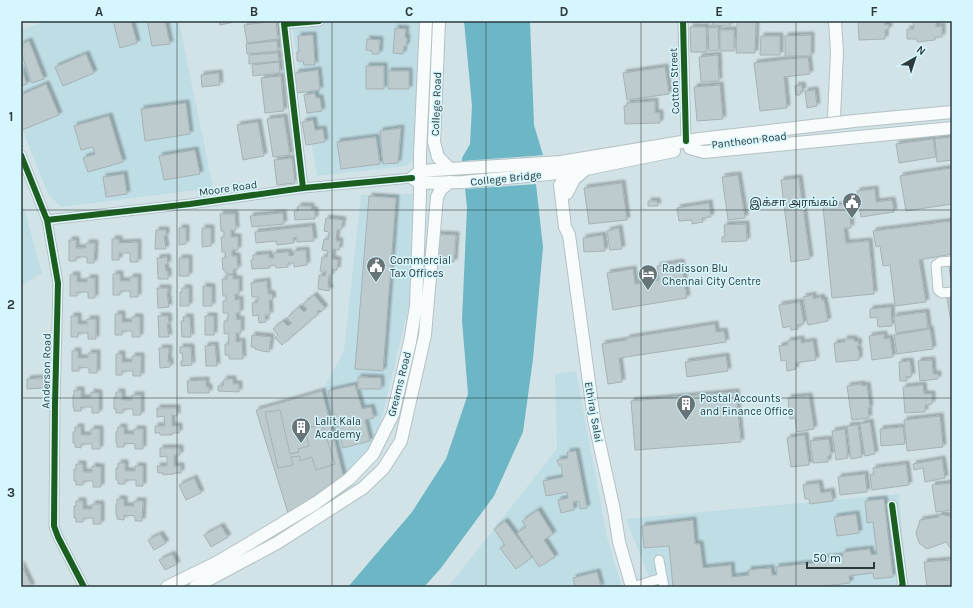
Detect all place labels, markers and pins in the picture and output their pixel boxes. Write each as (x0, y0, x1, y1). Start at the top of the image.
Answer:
public building icon: இக்சா அரங்கம் (841, 191, 863, 219)
place label: இக்சா அரங்கம் (750, 196, 838, 210)
place label: Commercial Tax Offices (390, 254, 451, 280)
public building icon: Commercial Tax Offices (365, 255, 387, 283)
place label: Radisson Blu Chennai City Centre (662, 262, 761, 288)
hotel icon: Radisson Blu Chennai City Centre (637, 263, 659, 291)
place label: Postal Accounts and Finance Office (700, 392, 794, 418)
building icon: Postal Accounts and Finance Office (675, 393, 697, 421)
place label: Lalit Kala Academy (315, 415, 361, 441)
building icon: Lalit Kala Academy (290, 416, 312, 444)

